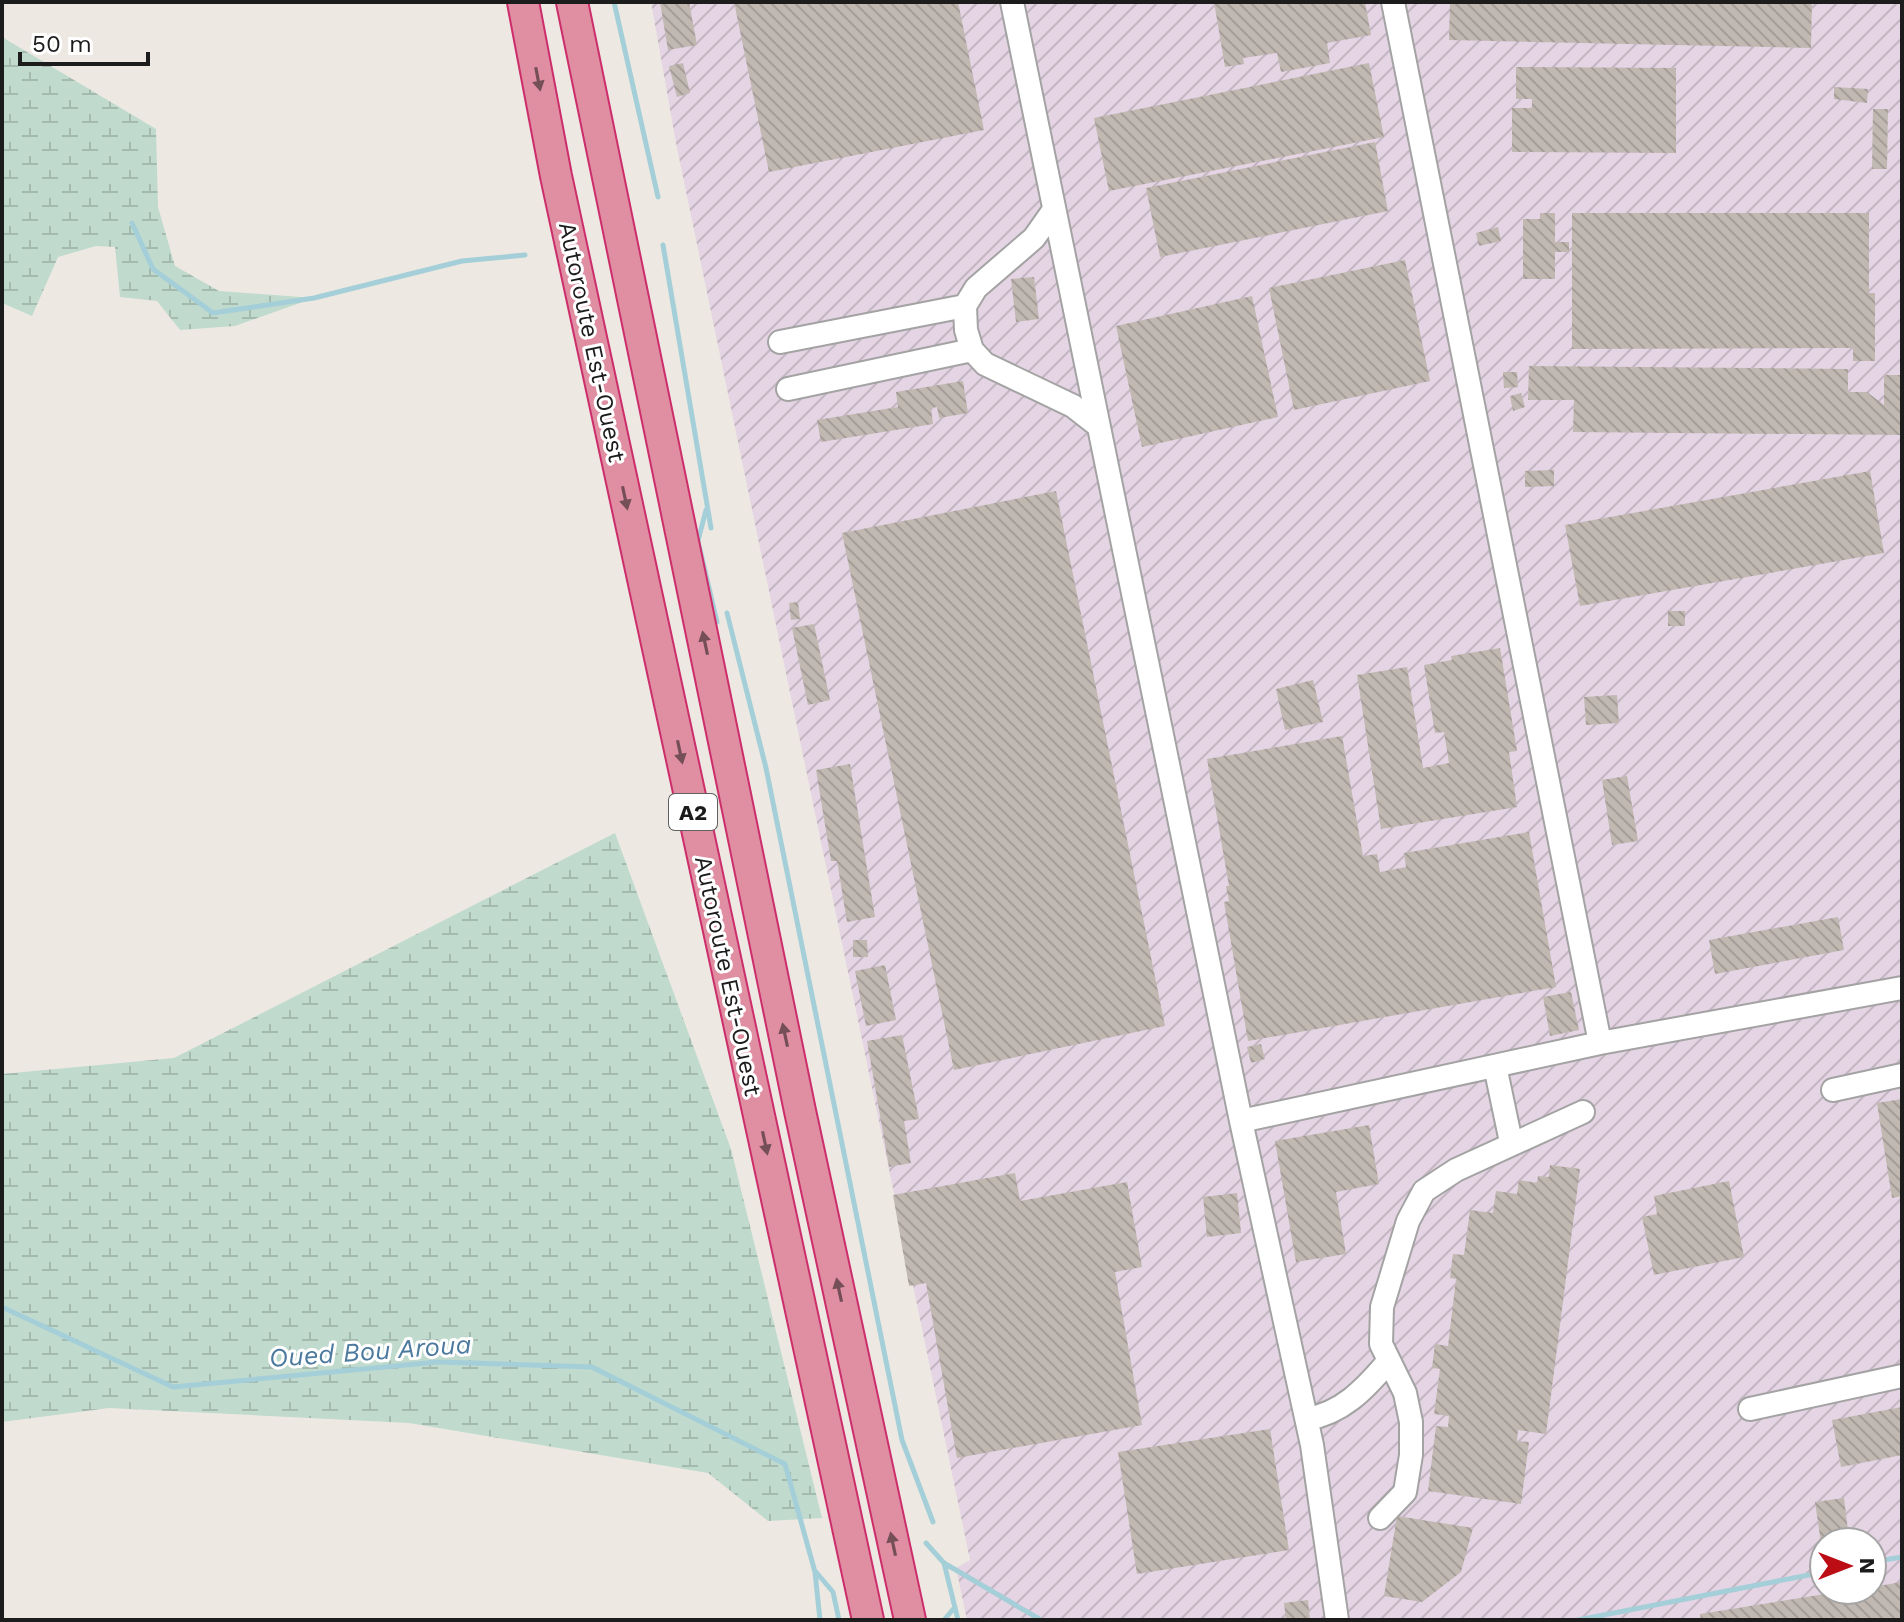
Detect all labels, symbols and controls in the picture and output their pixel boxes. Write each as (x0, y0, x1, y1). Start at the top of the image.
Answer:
scale bar (20, 16, 148, 66)
text: 50 m (32, 30, 92, 58)
one-way arrow (532, 66, 544, 91)
street label: Autoroute Est-Ouest (553, 219, 631, 465)
one-way arrow (619, 485, 632, 510)
one-way arrow (698, 631, 710, 656)
one-way arrow (674, 739, 687, 764)
road number: A2 (669, 794, 717, 830)
street label: Autoroute Est-Ouest (689, 853, 767, 1099)
one-way arrow (778, 1022, 791, 1047)
one-way arrow (759, 1130, 772, 1155)
one-way arrow (832, 1277, 845, 1302)
water label: Oued Bou Aroua (268, 1329, 472, 1373)
north arrow (1808, 1526, 1888, 1606)
one-way arrow (886, 1531, 899, 1556)
text: N (1855, 1558, 1880, 1574)

